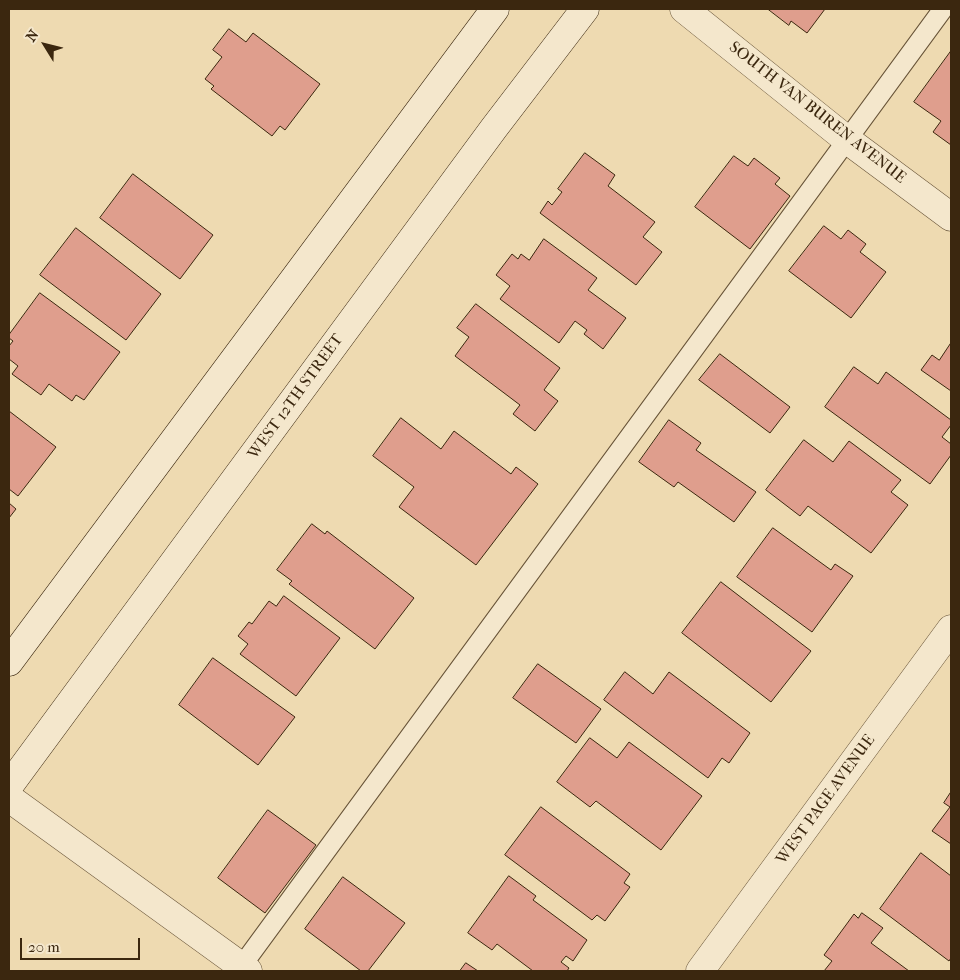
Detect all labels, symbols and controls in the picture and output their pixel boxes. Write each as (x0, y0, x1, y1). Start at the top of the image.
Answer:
north arrow (20, 20, 70, 70)
text: N (22, 27, 42, 45)
street label: SOUTH VAN BUREN AVENUE (725, 38, 909, 188)
street label: WEST 12TH STREET (244, 331, 348, 463)
street label: WEST PAGE AVENUE (773, 731, 879, 869)
scale bar (22, 928, 142, 960)
text: 20 m (28, 938, 60, 956)

